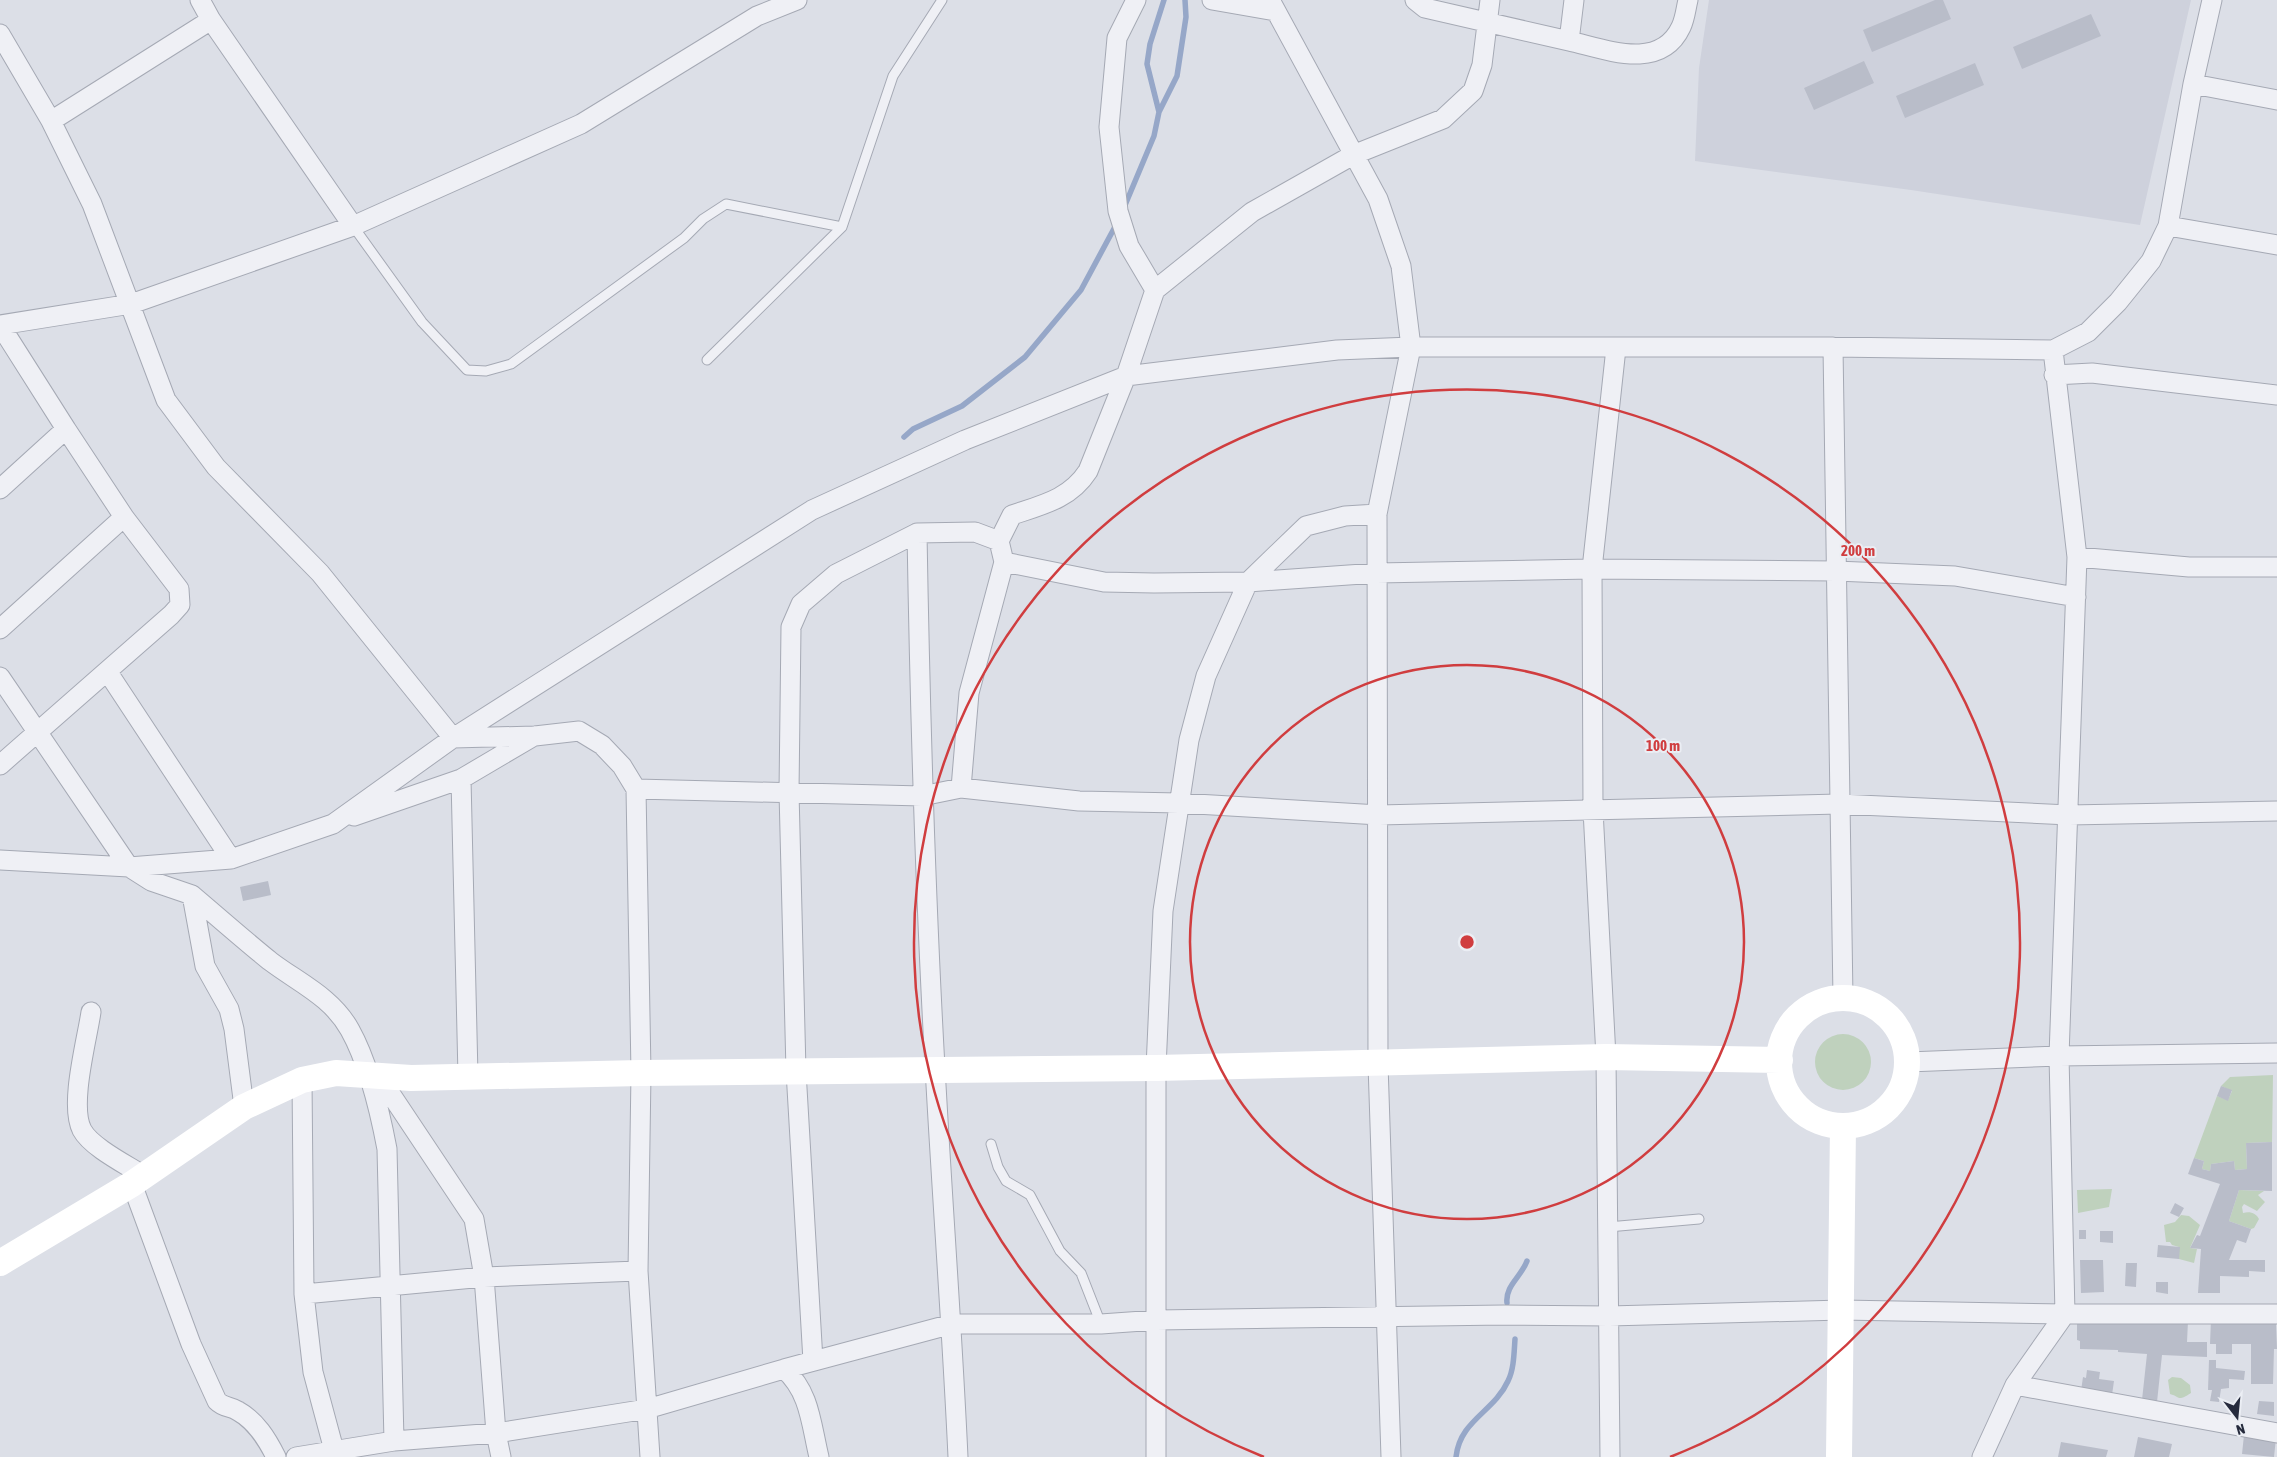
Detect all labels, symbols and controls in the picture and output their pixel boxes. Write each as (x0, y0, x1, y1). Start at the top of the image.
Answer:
text: 200 m (1841, 542, 1875, 559)
text: 100 m (1646, 737, 1680, 754)
centre of rings (1458, 933, 1476, 951)
north arrow (2212, 1392, 2262, 1442)
text: N (2234, 1421, 2247, 1438)

